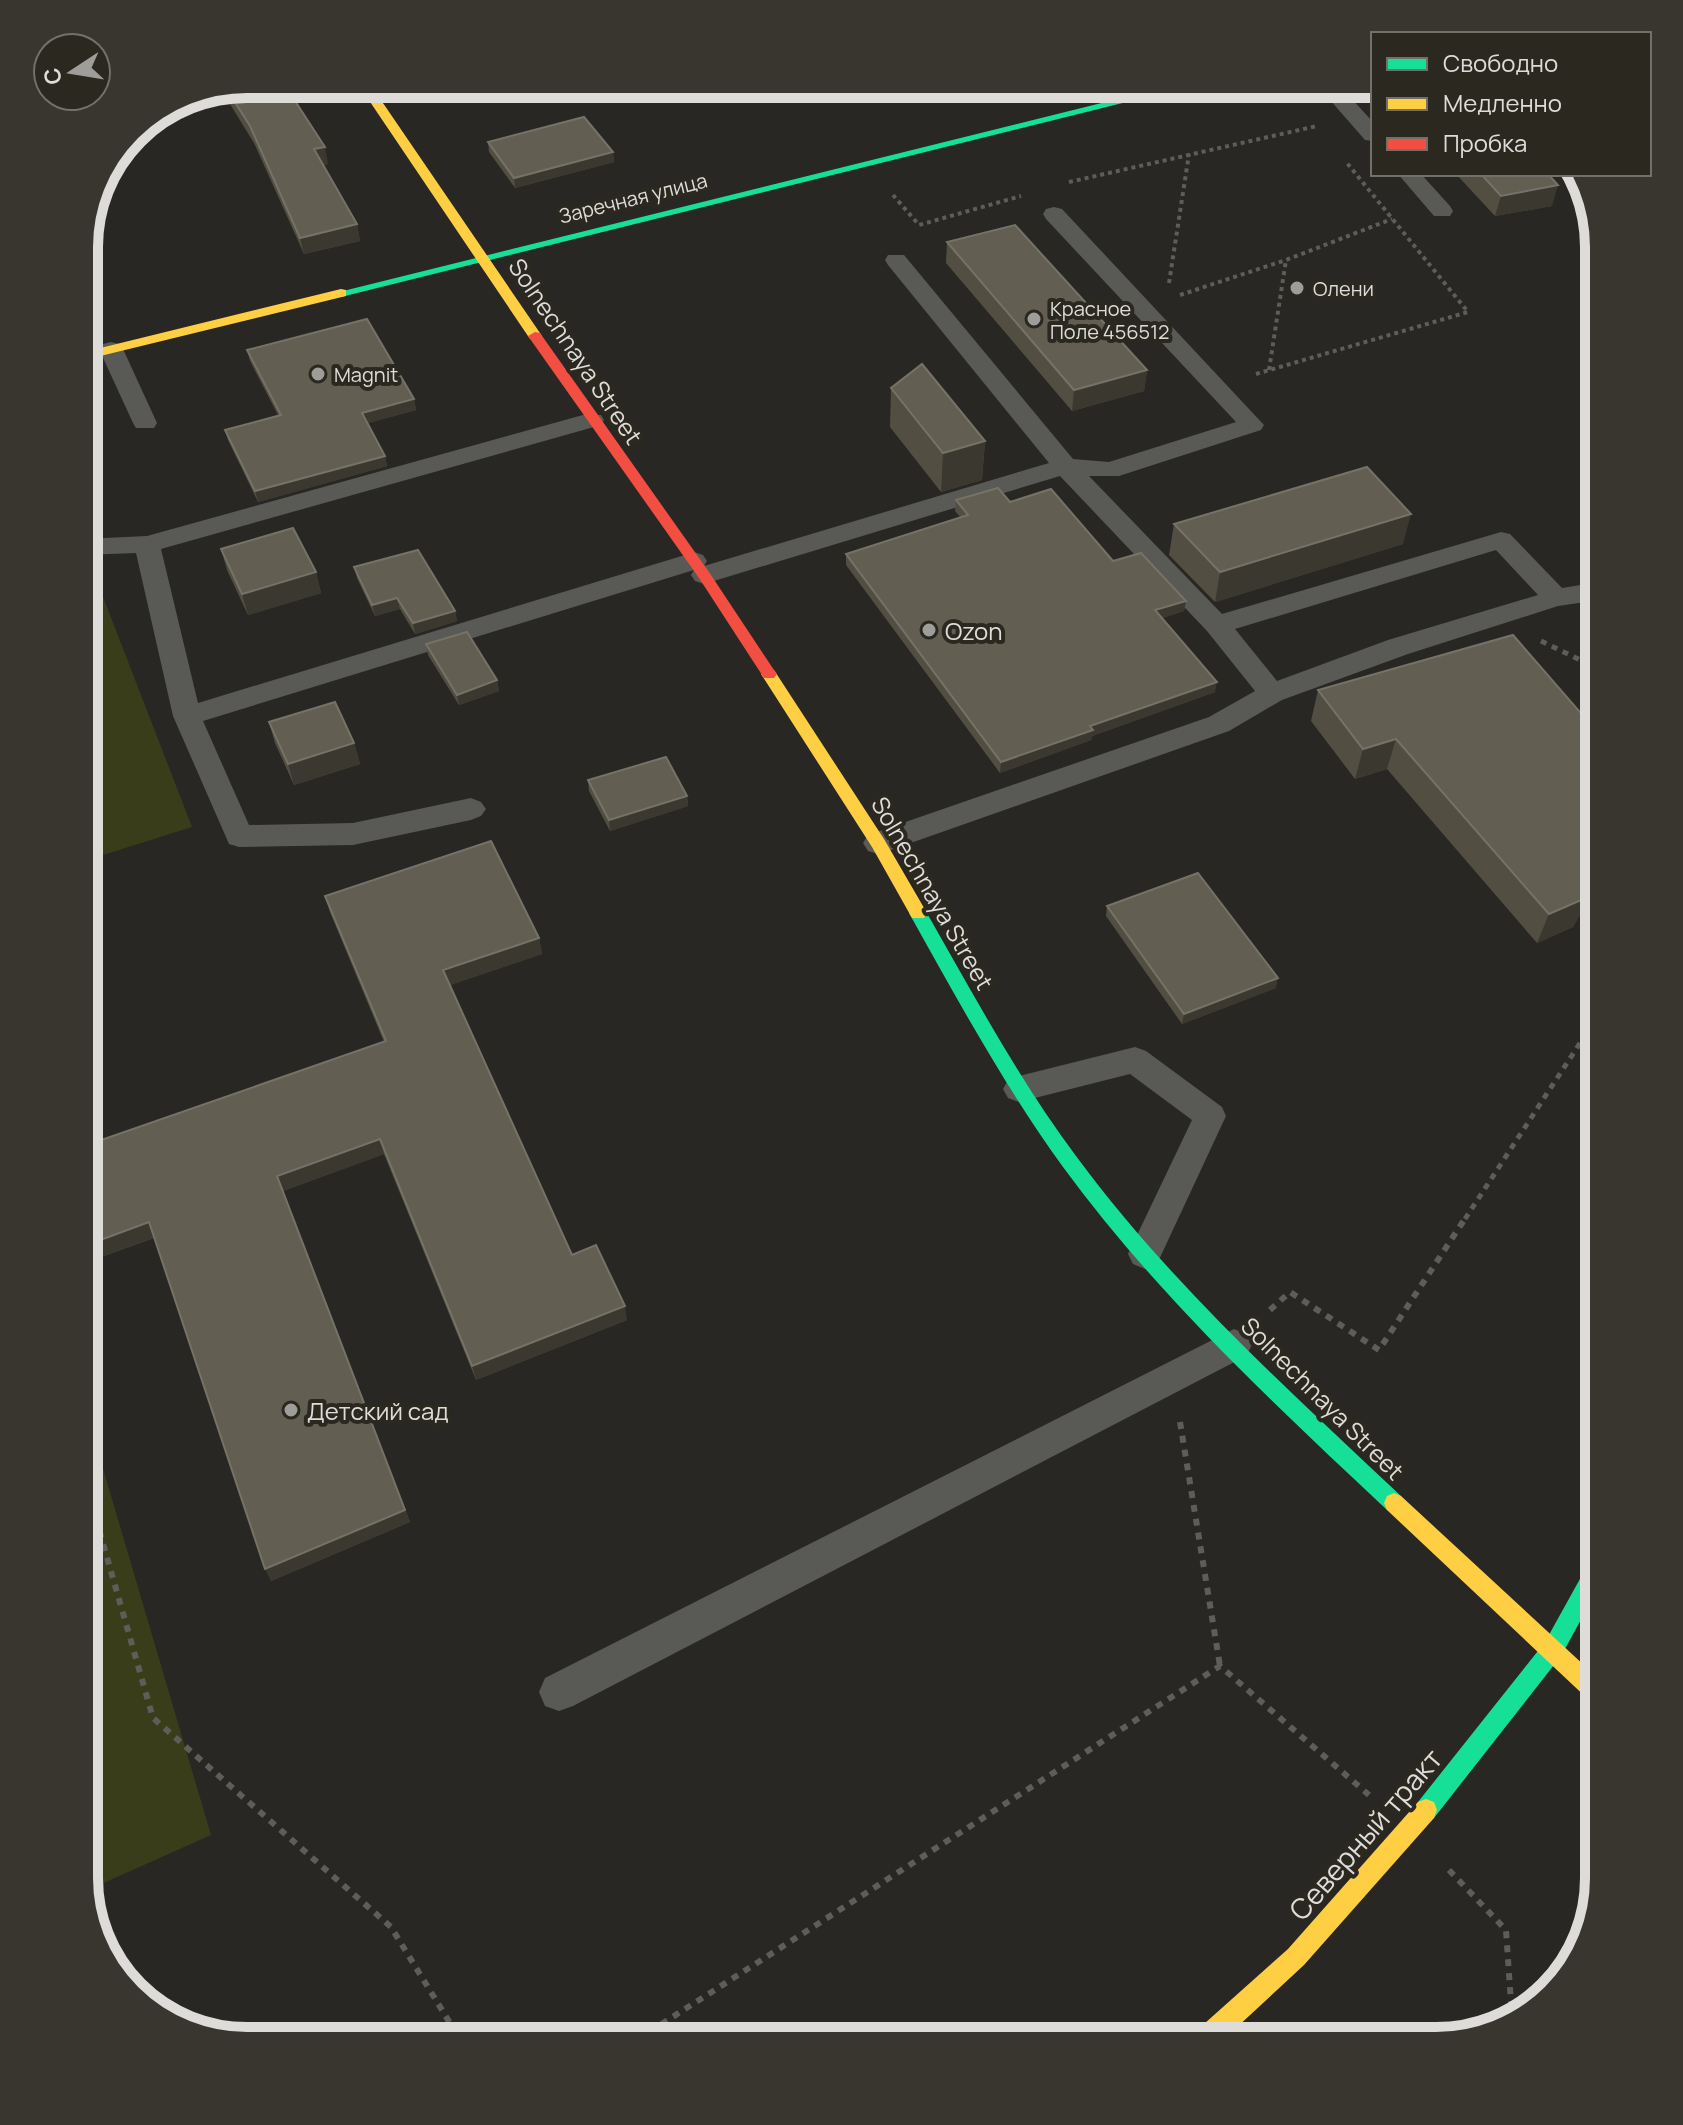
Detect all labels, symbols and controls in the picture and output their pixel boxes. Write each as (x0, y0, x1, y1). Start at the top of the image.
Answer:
north arrow (32, 32, 112, 112)
legend (1371, 32, 1651, 176)
text: Свободно (1443, 46, 1558, 79)
text: С (36, 65, 69, 87)
text: Медленно (1443, 86, 1562, 119)
text: Пробка (1443, 126, 1527, 159)
street label: Заречная улица (556, 167, 710, 229)
street label: Solnechnaya Street (501, 251, 651, 451)
place label: Олени (1313, 275, 1374, 302)
marker: Олени (1288, 279, 1306, 297)
place label: Красное Поле 456512 (1050, 295, 1169, 345)
marker: Красное Поле 456512 (1025, 310, 1043, 328)
place label: Magnit (334, 361, 398, 388)
marker: Magnit (309, 365, 327, 383)
place label: Ozon (945, 614, 1003, 647)
marker: Ozon (920, 621, 938, 639)
street label: Solnechnaya Street (864, 790, 1002, 996)
street label: Solnechnaya Street (1234, 1309, 1412, 1487)
place label: Детский сад (307, 1394, 449, 1427)
marker: Детский сад (282, 1401, 300, 1419)
street label: Северный тракт (1280, 1740, 1450, 1928)

